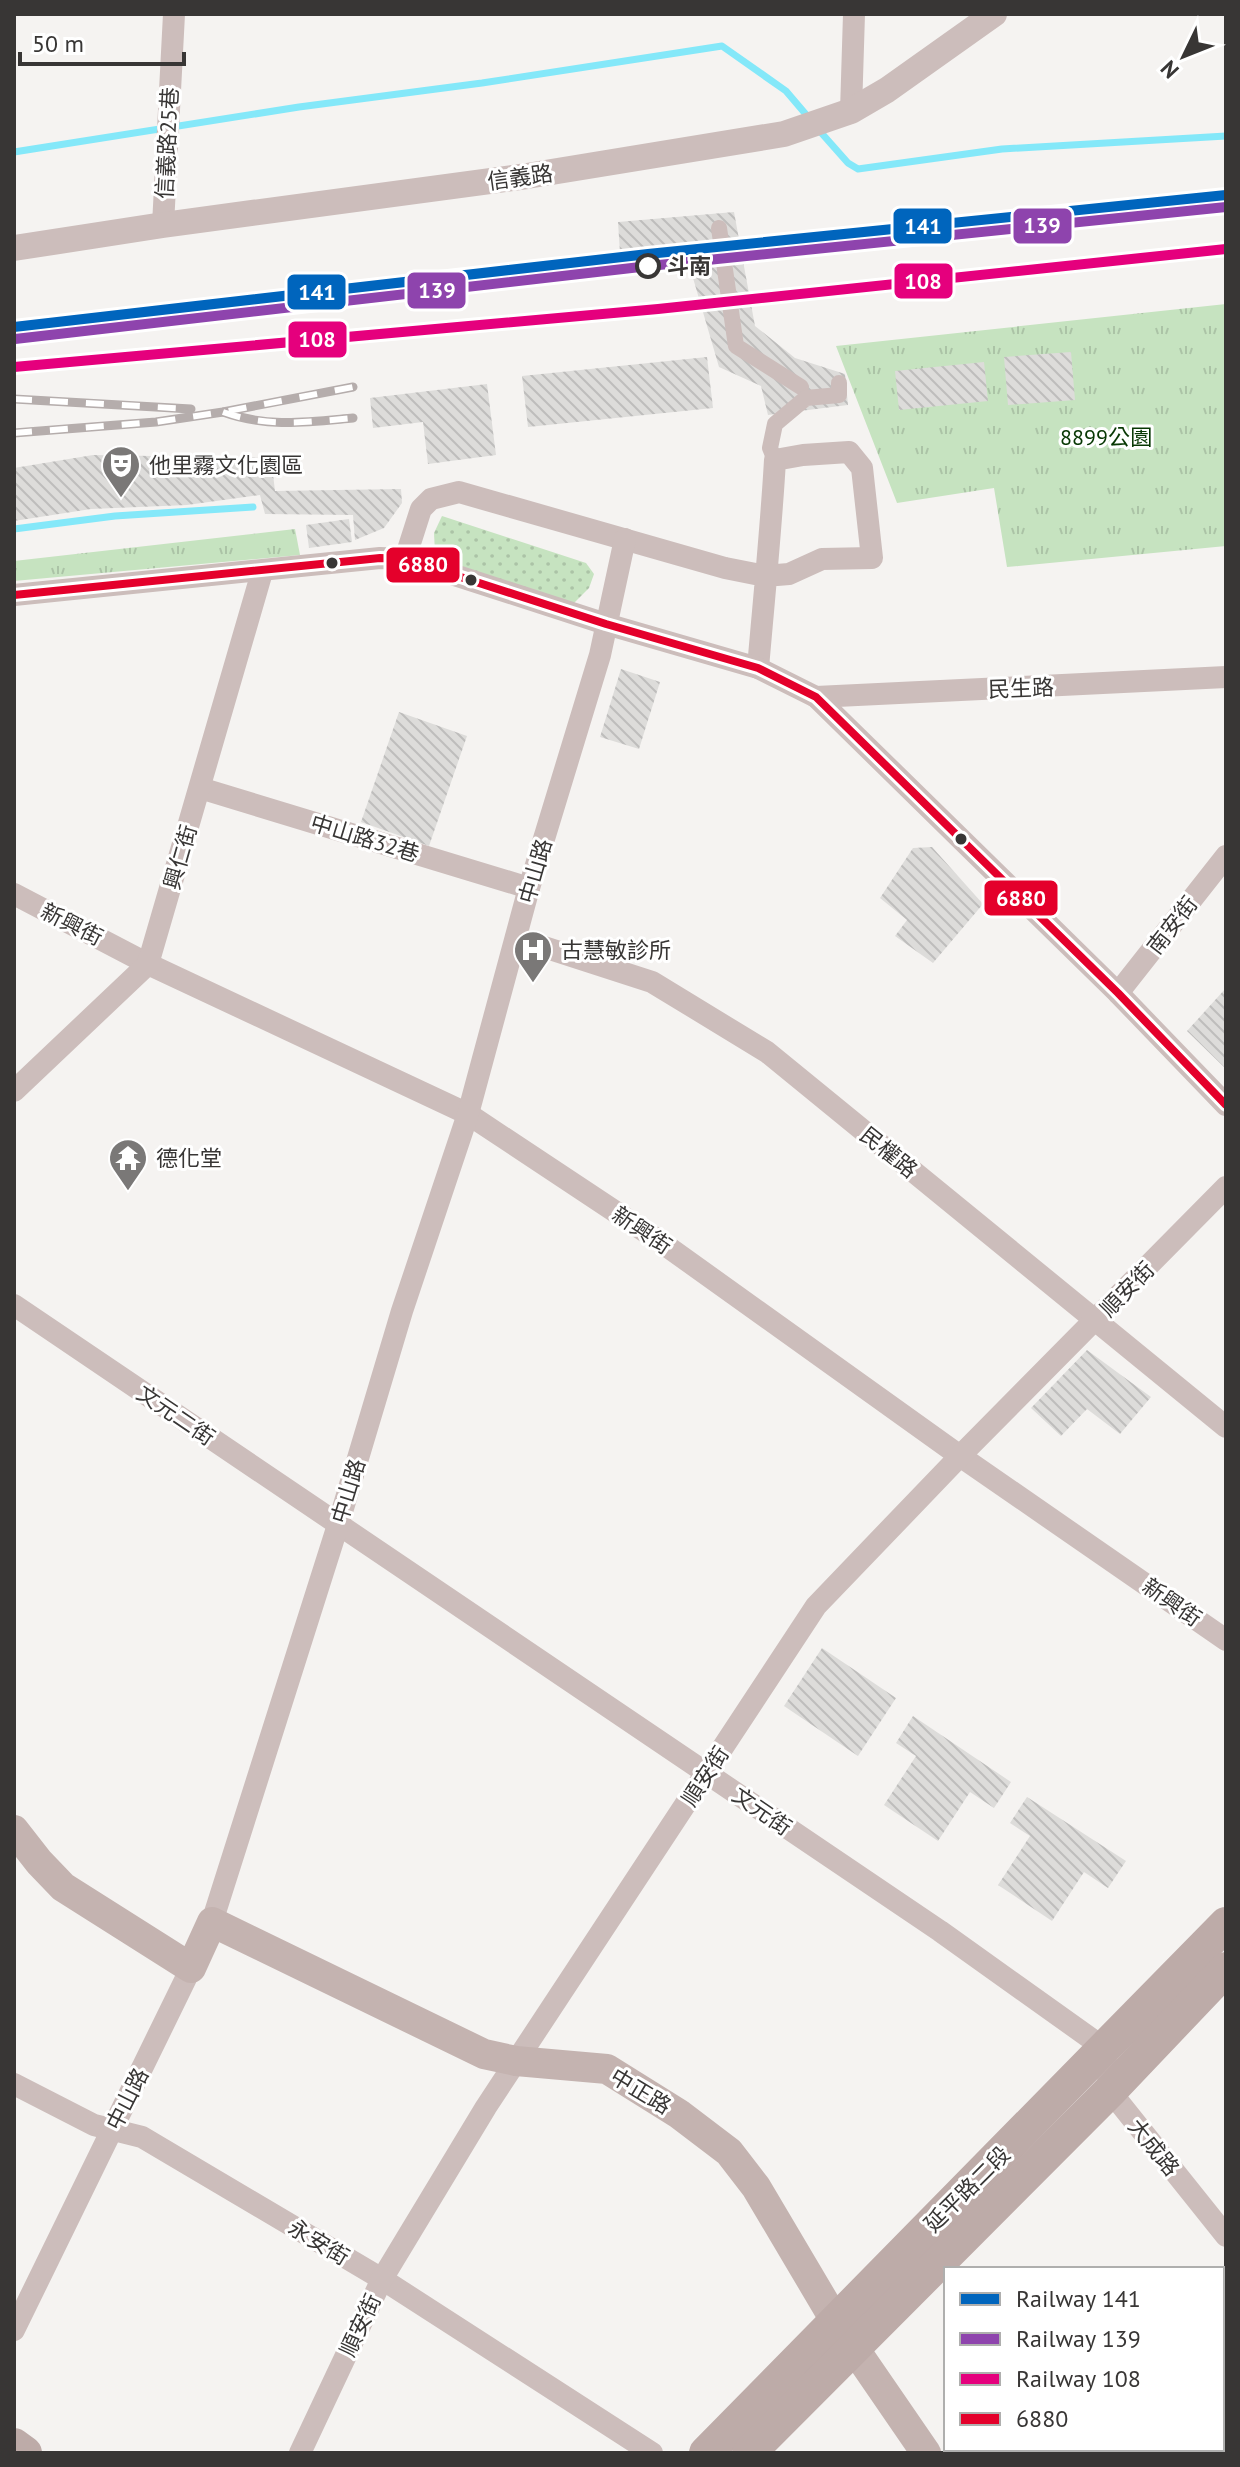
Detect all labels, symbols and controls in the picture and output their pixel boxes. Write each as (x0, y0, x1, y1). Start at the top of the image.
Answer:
scale bar (20, 16, 184, 66)
north arrow (1144, 16, 1224, 96)
text: 50 m (32, 28, 84, 59)
text: N (1154, 55, 1185, 84)
street label: 信義路25巷 (150, 86, 184, 200)
street label: 信義路 (485, 159, 555, 195)
line badge: 141 (892, 207, 953, 245)
line badge: 139 (1012, 207, 1073, 245)
text: 139 (1023, 211, 1061, 239)
text: 141 (904, 212, 942, 240)
place label: 斗南 (667, 252, 711, 280)
marker: 斗南 (636, 254, 660, 278)
line badge: 108 (893, 262, 954, 300)
text: 108 (904, 267, 942, 295)
line badge: 139 (406, 271, 467, 310)
line badge: 141 (286, 273, 347, 311)
text: 139 (418, 276, 456, 304)
text: 141 (298, 278, 336, 306)
line badge: 108 (287, 320, 348, 359)
text: 108 (298, 325, 336, 353)
park label: 8899公園 (1060, 423, 1152, 451)
theatre icon: 他里霧文化園區 (100, 444, 142, 499)
place label: 他里霧文化園區 (149, 451, 303, 479)
line badge: 6880 (385, 546, 461, 584)
text: 6880 (398, 550, 448, 578)
unlabelled marker (324, 555, 340, 571)
unlabelled marker (463, 572, 479, 588)
street label: 民生路 (988, 673, 1054, 703)
street label: 中山路32巷 (307, 808, 423, 868)
street label: 興仁街 (157, 821, 203, 893)
unlabelled marker (953, 831, 969, 847)
street label: 中山路 (512, 835, 558, 907)
line badge: 6880 (983, 879, 1059, 917)
text: 6880 (996, 884, 1046, 912)
street label: 南安街 (1141, 890, 1203, 960)
street label: 新興街 (36, 897, 108, 951)
hospital icon: 古慧敏診所 (512, 929, 554, 984)
place label: 古慧敏診所 (561, 936, 671, 964)
street label: 民權路 (855, 1120, 923, 1184)
temple icon: 德化堂 (107, 1137, 149, 1192)
place label: 德化堂 (156, 1144, 222, 1172)
street label: 新興街 (607, 1200, 677, 1260)
street label: 順安街 (1094, 1256, 1160, 1322)
street label: 文元二街 (132, 1379, 220, 1451)
street label: 中山路 (325, 1455, 371, 1527)
street label: 新興街 (1137, 1572, 1207, 1632)
street label: 順安街 (675, 1741, 735, 1811)
street label: 文元街 (727, 1781, 797, 1841)
street label: 中正路 (605, 2062, 677, 2120)
street label: 中山路 (100, 2063, 154, 2135)
street label: 大成路 (1122, 2113, 1186, 2181)
street label: 延平路二段 (918, 2140, 1016, 2238)
street label: 永安街 (283, 2213, 355, 2271)
legend (944, 2267, 1224, 2451)
text: Railway 141 (1016, 2283, 1141, 2314)
street label: 順安街 (333, 2289, 387, 2361)
text: Railway 139 (1016, 2323, 1141, 2354)
text: Railway 108 (1016, 2363, 1141, 2394)
text: 6880 (1016, 2403, 1068, 2434)

